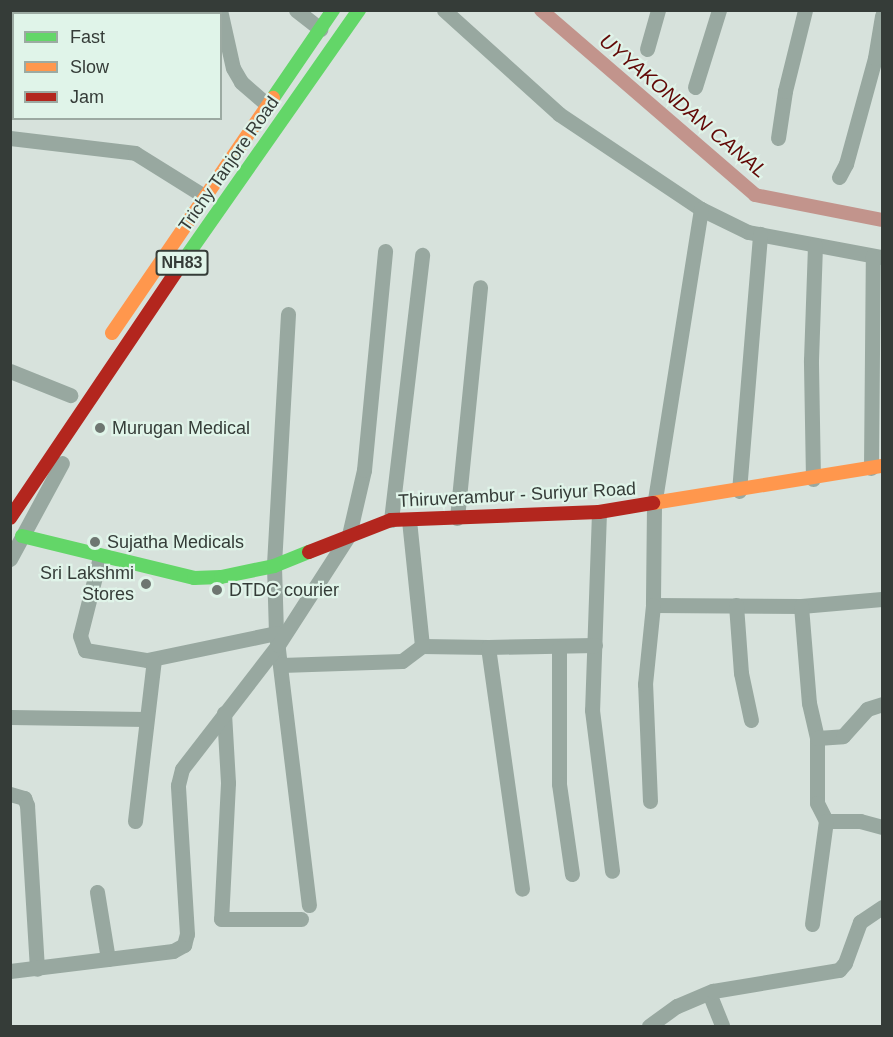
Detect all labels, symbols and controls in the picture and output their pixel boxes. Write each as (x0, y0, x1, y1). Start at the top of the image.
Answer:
legend (12, 12, 222, 120)
text: Fast (70, 27, 105, 47)
water label: UYYAKONDAN CANAL (594, 29, 772, 183)
text: Slow (70, 57, 109, 77)
text: Jam (70, 87, 104, 107)
street label: Trichy Tanjore Road (174, 92, 284, 236)
road number: NH83 (155, 250, 209, 276)
place label: Murugan Medical (112, 417, 250, 439)
marker: Murugan Medical (93, 421, 107, 435)
street label: Thiruverambur - Suriyur Road (398, 478, 636, 512)
place label: Sujatha Medicals (107, 531, 244, 553)
marker: Sujatha Medicals (88, 535, 102, 549)
place label: Sri Lakshmi Stores (40, 563, 134, 606)
marker: Sri Lakshmi Stores (139, 577, 153, 591)
place label: DTDC courier (229, 579, 339, 601)
marker: DTDC courier (210, 583, 224, 597)

